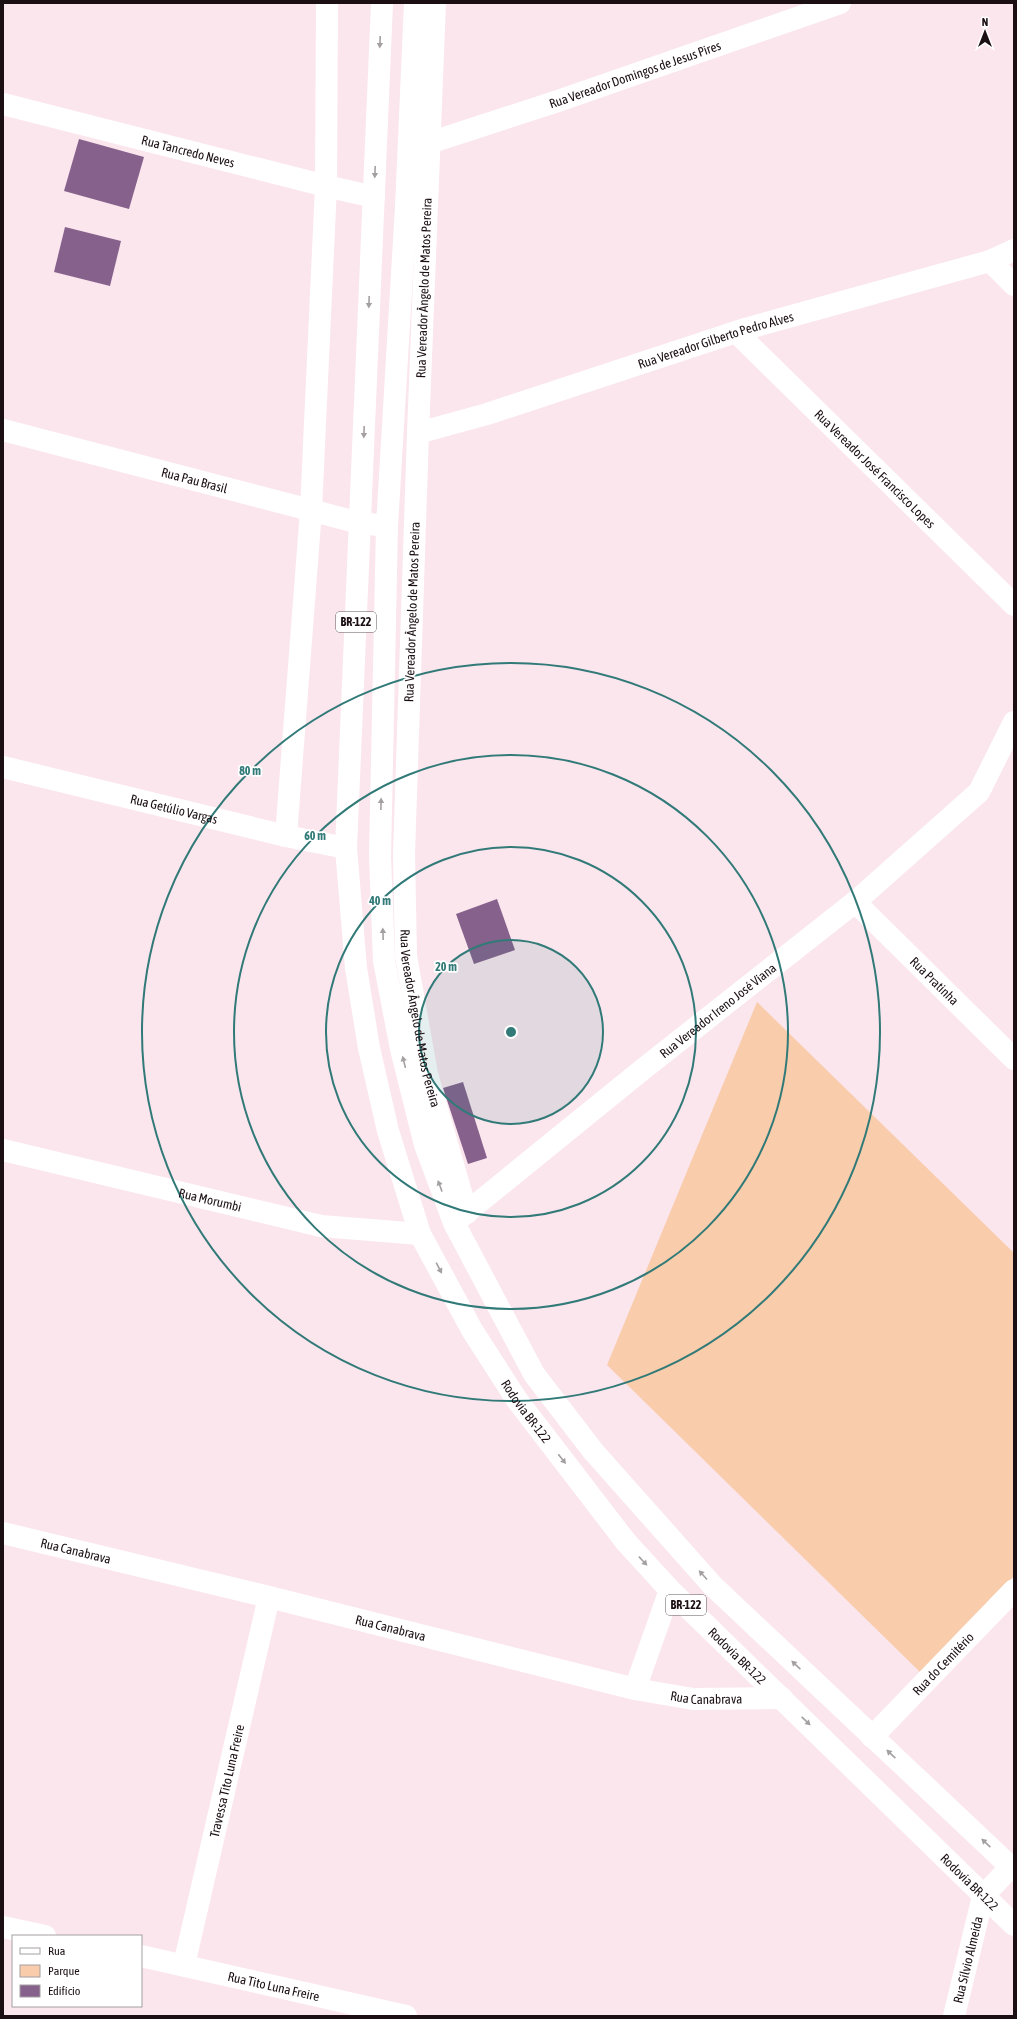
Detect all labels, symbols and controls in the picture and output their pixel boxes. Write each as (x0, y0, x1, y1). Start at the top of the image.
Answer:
north arrow (965, 12, 1005, 52)
text: N (982, 16, 988, 28)
one-way arrow (377, 36, 384, 48)
street label: Rua Vereador Domingos de Jesus Pires (547, 37, 723, 111)
street label: Rua Tancredo Neves (140, 132, 237, 170)
one-way arrow (371, 166, 378, 178)
street label: Rua Vereador Ângelo de Matos Pereira (413, 198, 435, 378)
one-way arrow (366, 296, 372, 309)
street label: Rua Vereador Gilberto Pedro Alves (636, 308, 796, 371)
street label: Rua Vereador José Francisco Lopes (812, 406, 939, 531)
one-way arrow (360, 426, 367, 438)
street label: Rua Pau Brasil (160, 464, 230, 496)
street label: Rua Vereador Ângelo de Matos Pereira (401, 522, 423, 702)
road number: BR-122 (336, 612, 376, 632)
text: 80 m (239, 764, 261, 778)
street label: Rua Getúlio Vargas (129, 791, 220, 827)
one-way arrow (378, 797, 384, 810)
text: 60 m (304, 829, 326, 843)
text: 40 m (368, 894, 391, 908)
one-way arrow (380, 927, 386, 940)
street label: Rua Vereador Ângelo de Matos Pereira (398, 929, 444, 1109)
street label: Rua Pratinha (907, 954, 962, 1008)
text: 20 m (435, 960, 457, 974)
street label: Rua Vereador Ireno José Viana (657, 960, 779, 1061)
centre of rings (504, 1025, 518, 1039)
one-way arrow (401, 1055, 407, 1068)
one-way arrow (437, 1180, 443, 1192)
street label: Rua Morumbi (177, 1185, 243, 1214)
one-way arrow (435, 1262, 442, 1274)
street label: Rodovia BR-122 (498, 1377, 554, 1446)
one-way arrow (558, 1454, 567, 1465)
street label: Rua Canabrava (39, 1535, 113, 1566)
one-way arrow (639, 1556, 648, 1566)
one-way arrow (699, 1570, 708, 1579)
road number: BR-122 (666, 1595, 706, 1615)
street label: Rua Canabrava (354, 1612, 427, 1644)
street label: Rodovia BR-122 (706, 1624, 769, 1687)
street label: Rua do Cemitério (909, 1629, 977, 1698)
one-way arrow (791, 1660, 801, 1670)
street label: Rua Canabrava (669, 1688, 742, 1707)
one-way arrow (801, 1716, 811, 1726)
street label: Travessa Tito Luna Freire (206, 1723, 247, 1839)
one-way arrow (886, 1750, 896, 1759)
one-way arrow (981, 1839, 990, 1848)
street label: Rodovia BR-122 (938, 1850, 1002, 1913)
street label: Rua Sílvio Almeida (950, 1915, 985, 2005)
legend (12, 1935, 142, 2007)
text: Rua (48, 1944, 65, 1958)
text: Parque (48, 1964, 80, 1978)
street label: Rua Tito Luna Freire (226, 1968, 321, 2004)
text: Edifício (48, 1984, 81, 1998)

